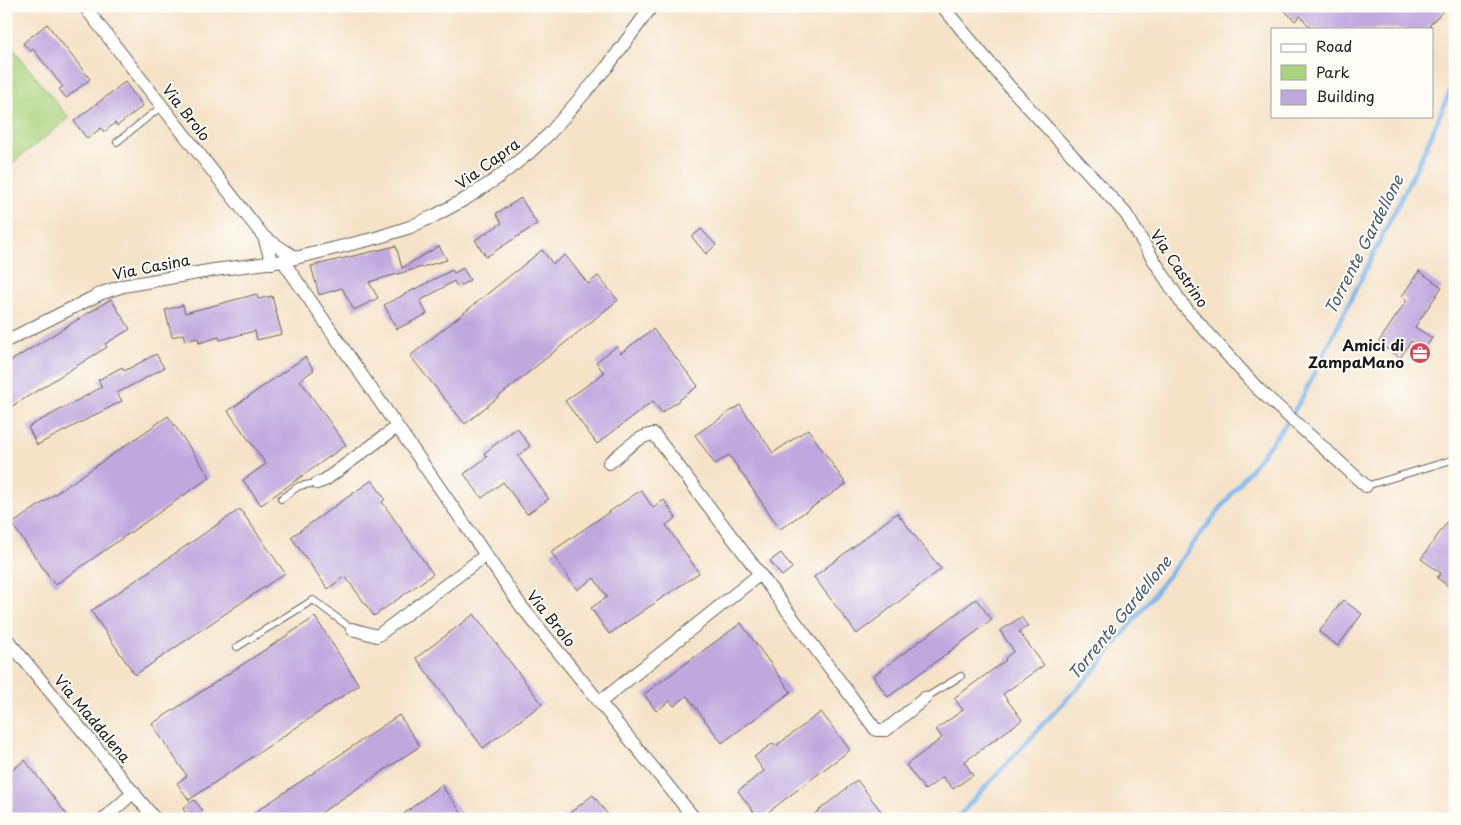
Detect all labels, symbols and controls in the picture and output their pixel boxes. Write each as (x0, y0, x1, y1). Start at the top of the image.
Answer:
legend (1271, 28, 1434, 118)
text: Road (1316, 34, 1352, 57)
text: Park (1316, 60, 1350, 83)
street label: Via Brolo (157, 78, 217, 146)
text: Building (1316, 84, 1375, 107)
street label: Via Capra (450, 132, 524, 194)
water label: Torrente Gardellone (1317, 169, 1409, 318)
street label: Via Castrino (1145, 224, 1215, 312)
street label: Via Casina (110, 247, 192, 285)
place label: Amici di ZampaMano (1308, 333, 1404, 373)
office icon: Amici di ZampaMano (1408, 341, 1432, 365)
water label: Torrente Gardellone (1061, 549, 1177, 684)
street label: Via Brolo (522, 585, 582, 651)
street label: Via Maddalena (49, 669, 137, 768)

